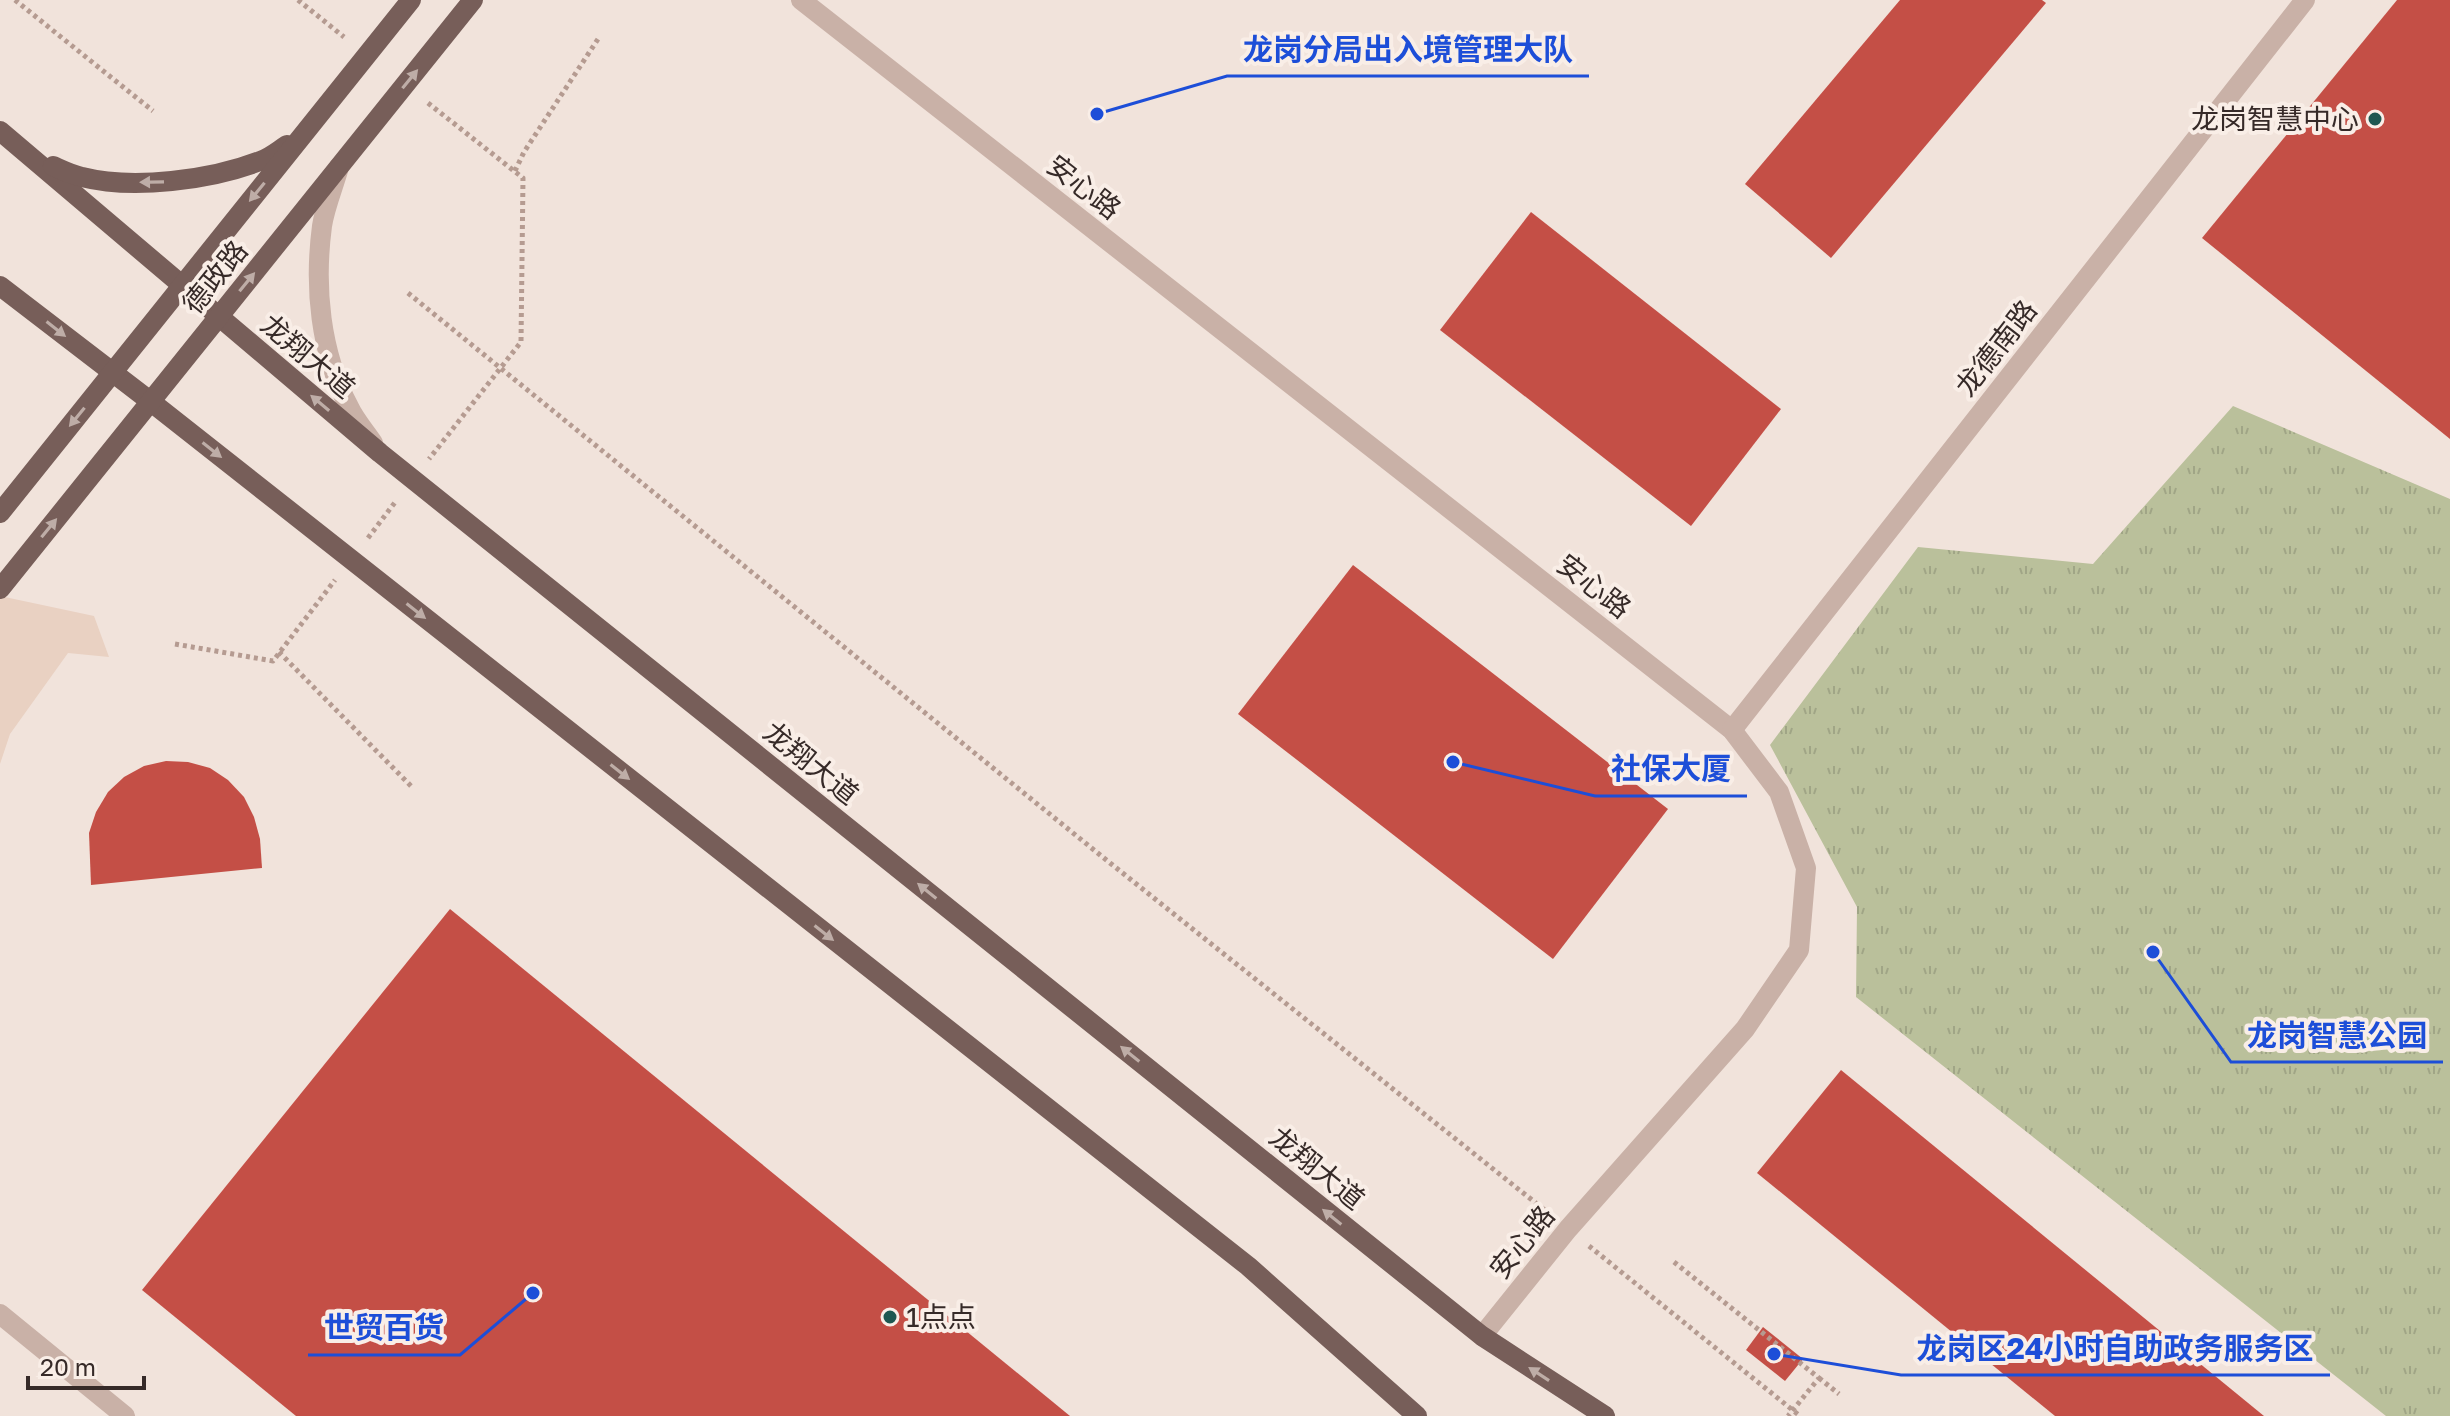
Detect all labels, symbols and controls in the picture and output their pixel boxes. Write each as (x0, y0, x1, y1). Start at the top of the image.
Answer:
callout: 龙岗分局出入境管理大队 (1227, 22, 1589, 76)
text: 龙岗分局出入境管理大队 (1243, 31, 1573, 67)
one-way arrow (401, 69, 417, 89)
place label: 龙岗智慧中心 (2191, 102, 2359, 135)
marker: 龙岗智慧中心 (2366, 110, 2384, 128)
street label: 安心路 (1041, 148, 1128, 225)
one-way arrow (139, 176, 164, 188)
one-way arrow (250, 182, 266, 202)
street label: 德政路 (175, 234, 254, 320)
one-way arrow (238, 272, 255, 292)
street label: 龙德南路 (1948, 293, 2043, 402)
street label: 龙翔大道 (255, 307, 362, 404)
one-way arrow (46, 321, 66, 337)
one-way arrow (310, 395, 330, 412)
one-way arrow (69, 407, 86, 427)
one-way arrow (202, 441, 222, 457)
one-way arrow (40, 518, 57, 538)
street label: 安心路 (1551, 547, 1638, 624)
one-way arrow (406, 602, 426, 618)
street label: 龙翔大道 (757, 715, 865, 811)
callout: 社保大厦 (1595, 742, 1747, 796)
text: 社保大厦 (1611, 750, 1731, 786)
one-way arrow (610, 763, 630, 779)
one-way arrow (917, 884, 937, 900)
one-way arrow (814, 924, 834, 940)
callout: 龙岗智慧公园 (2231, 1008, 2443, 1062)
text: 龙岗智慧公园 (2247, 1017, 2427, 1053)
one-way arrow (1120, 1046, 1140, 1063)
street label: 龙翔大道 (1263, 1120, 1371, 1216)
street label: 安心路 (1482, 1199, 1561, 1285)
one-way arrow (1322, 1208, 1343, 1225)
place label: 1点点 (906, 1300, 976, 1333)
callout: 世贸百货 (308, 1301, 460, 1355)
marker: 1点点 (881, 1308, 899, 1326)
text: 世贸百货 (324, 1309, 444, 1345)
callout: 龙岗区24小时自助政务服务区 (1901, 1321, 2330, 1375)
text: 龙岗区24小时自助政务服务区 (1916, 1330, 2314, 1366)
scale bar (28, 1340, 144, 1390)
text: 20 m (40, 1352, 96, 1381)
one-way arrow (1529, 1366, 1550, 1381)

